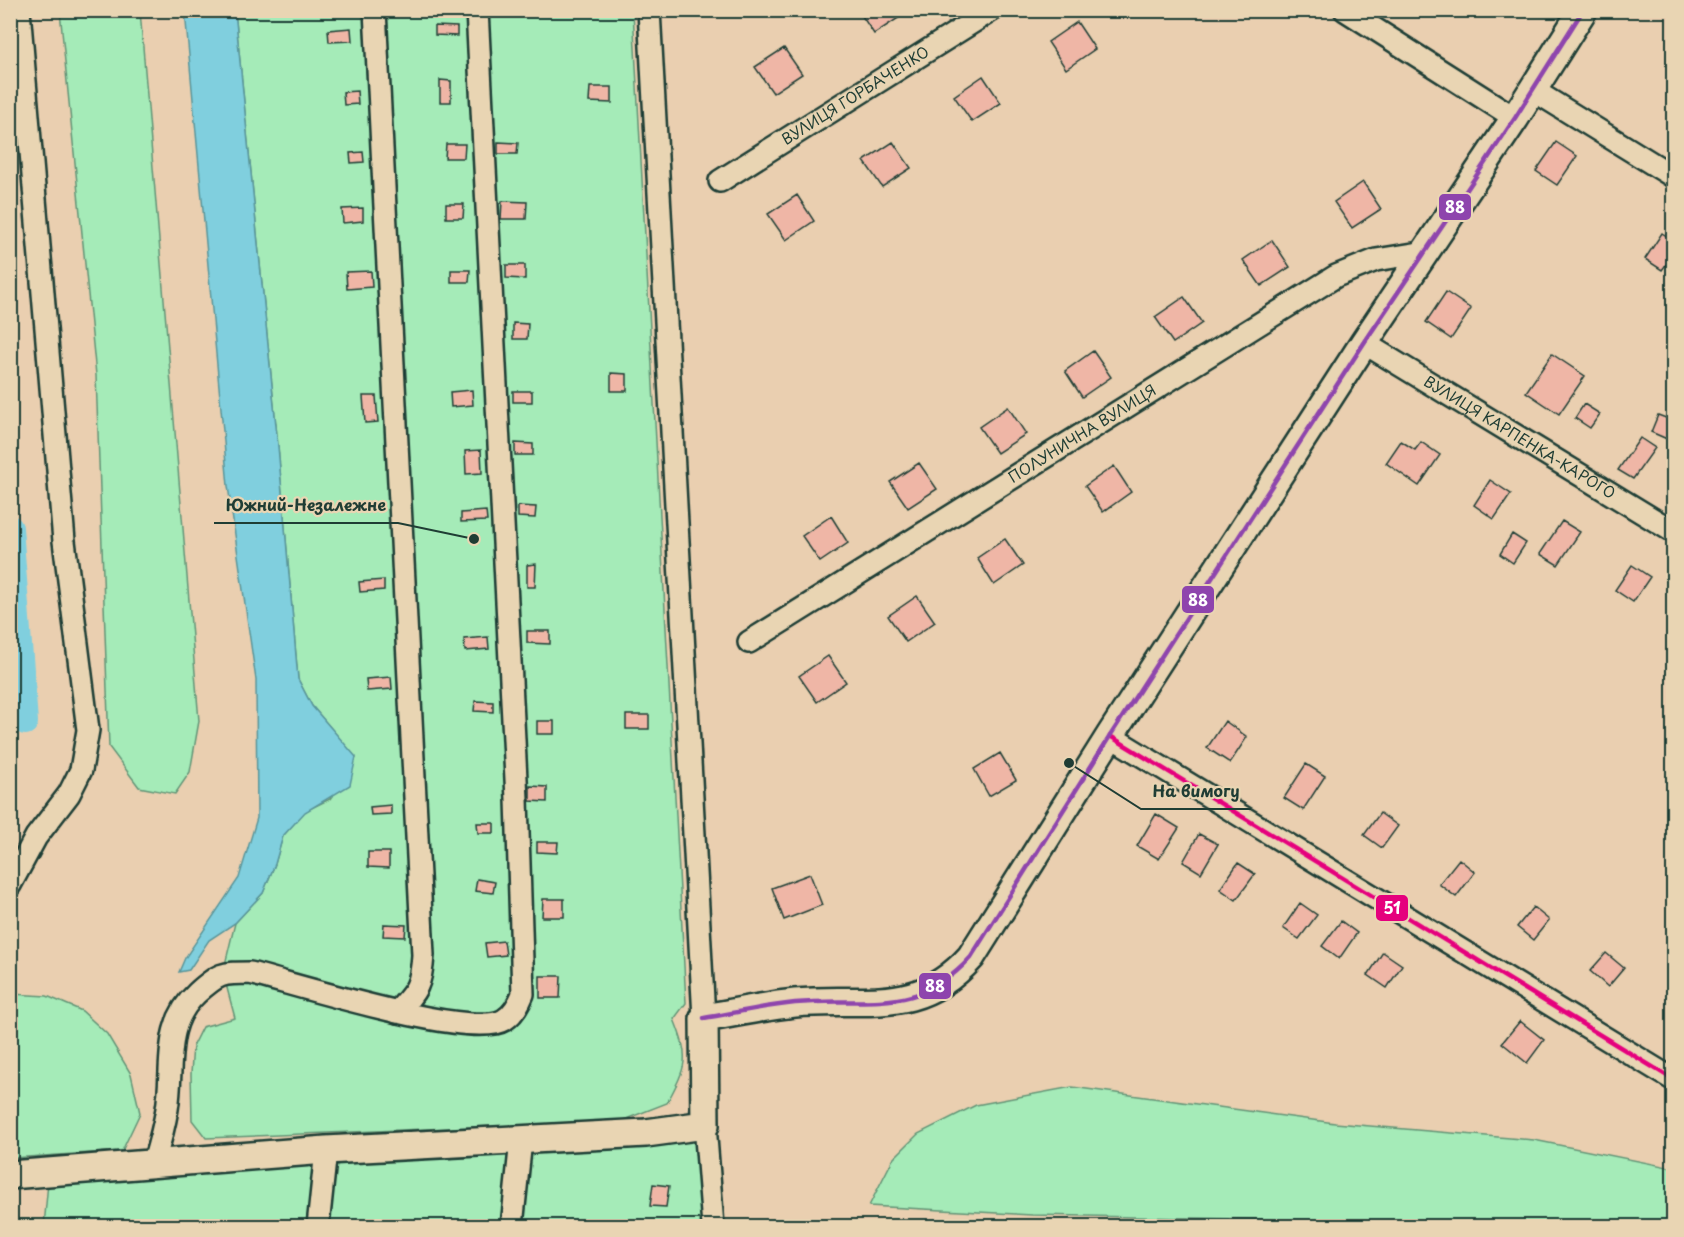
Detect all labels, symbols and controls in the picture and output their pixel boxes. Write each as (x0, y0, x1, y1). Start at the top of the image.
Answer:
street label: ВУЛИЦЯ ГОРБАЧЕНКО (776, 39, 933, 150)
line badge: 88 (1438, 193, 1472, 221)
text: 88 (1445, 194, 1465, 218)
street label: ВУЛИЦЯ КАРПЕНКА-КАРОГО (1420, 369, 1621, 504)
street label: ПОЛУНИЧНА ВУЛИЦЯ (1003, 378, 1160, 488)
callout: Южний-Незалежне (214, 489, 398, 523)
text: Южний-Незалежне (226, 492, 386, 516)
line badge: 88 (1181, 585, 1215, 614)
text: 88 (1188, 587, 1208, 611)
callout: На вимогу (1141, 775, 1251, 809)
text: На вимогу (1153, 778, 1239, 802)
line badge: 51 (1375, 894, 1409, 922)
text: 51 (1383, 895, 1401, 919)
line badge: 88 (918, 972, 952, 1000)
text: 88 (925, 973, 945, 997)

